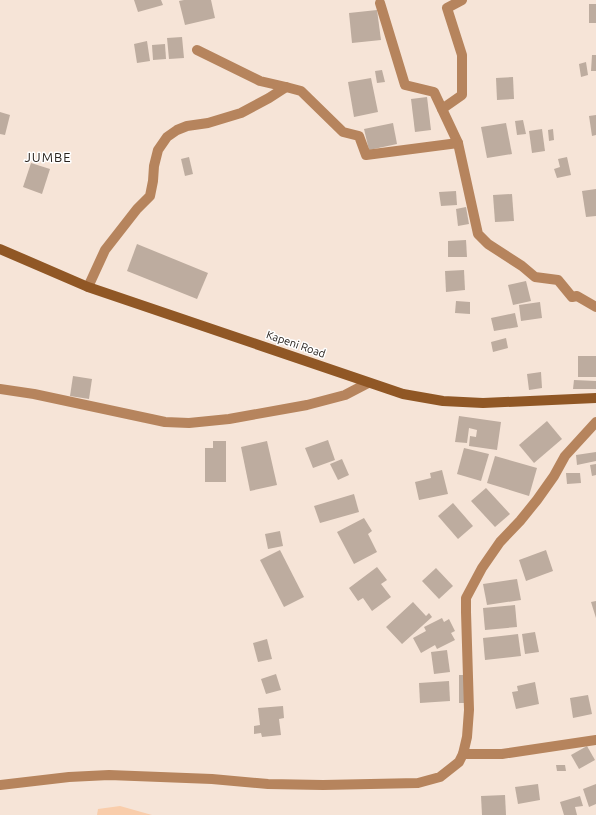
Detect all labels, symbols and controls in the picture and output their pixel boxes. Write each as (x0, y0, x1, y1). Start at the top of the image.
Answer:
district label: JUMBE (24, 150, 72, 164)
street label: Kapeni Road (265, 328, 327, 360)

